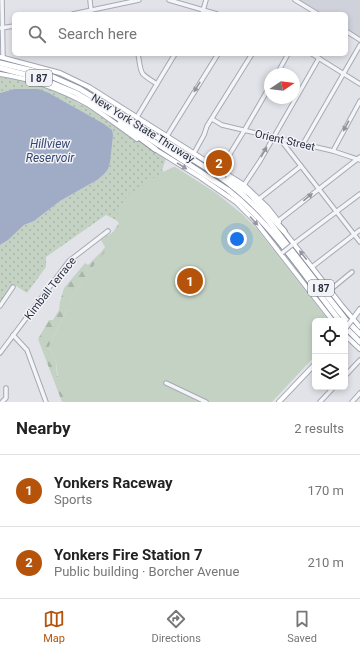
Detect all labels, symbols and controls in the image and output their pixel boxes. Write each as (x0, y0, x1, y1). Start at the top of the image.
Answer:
search box (12, 12, 348, 56)
icon: search (26, 23, 48, 45)
text: Search here (58, 25, 137, 43)
north arrow (264, 68, 300, 104)
road number: I 87 (26, 70, 52, 86)
one-way arrow (194, 81, 201, 93)
street label: New York State Thruway (89, 91, 197, 166)
one-way arrow (343, 120, 350, 132)
street label: Orient Street (254, 127, 317, 154)
water label: Hillview Reservoir (26, 137, 75, 165)
one-way arrow (261, 146, 268, 158)
pin: 2 (206, 148, 232, 178)
one-way arrow (176, 162, 188, 169)
one-way arrow (303, 192, 314, 201)
one-way arrow (249, 216, 258, 225)
your location (227, 229, 247, 249)
one-way arrow (299, 250, 307, 261)
street label: Kimball Terrace (22, 254, 79, 322)
pin: 1 (177, 266, 203, 296)
road number: I 87 (308, 280, 334, 296)
map controls (312, 318, 348, 390)
button: locate (312, 318, 348, 354)
button: layers (312, 354, 348, 390)
text: Nearby (16, 418, 71, 438)
text: 2 results (294, 421, 344, 436)
text: Yonkers Raceway (54, 474, 173, 492)
text: 1 (25, 483, 33, 498)
text: 170 m (307, 483, 344, 498)
text: Sports (54, 492, 92, 507)
text: Yonkers Fire Station 7 (54, 546, 203, 564)
text: 2 (25, 555, 33, 570)
text: 210 m (307, 555, 344, 570)
text: Public building · Borcher Avenue (54, 564, 239, 579)
tab: Map (43, 608, 65, 645)
tab: Directions (151, 608, 201, 645)
tab: Saved (287, 608, 317, 645)

